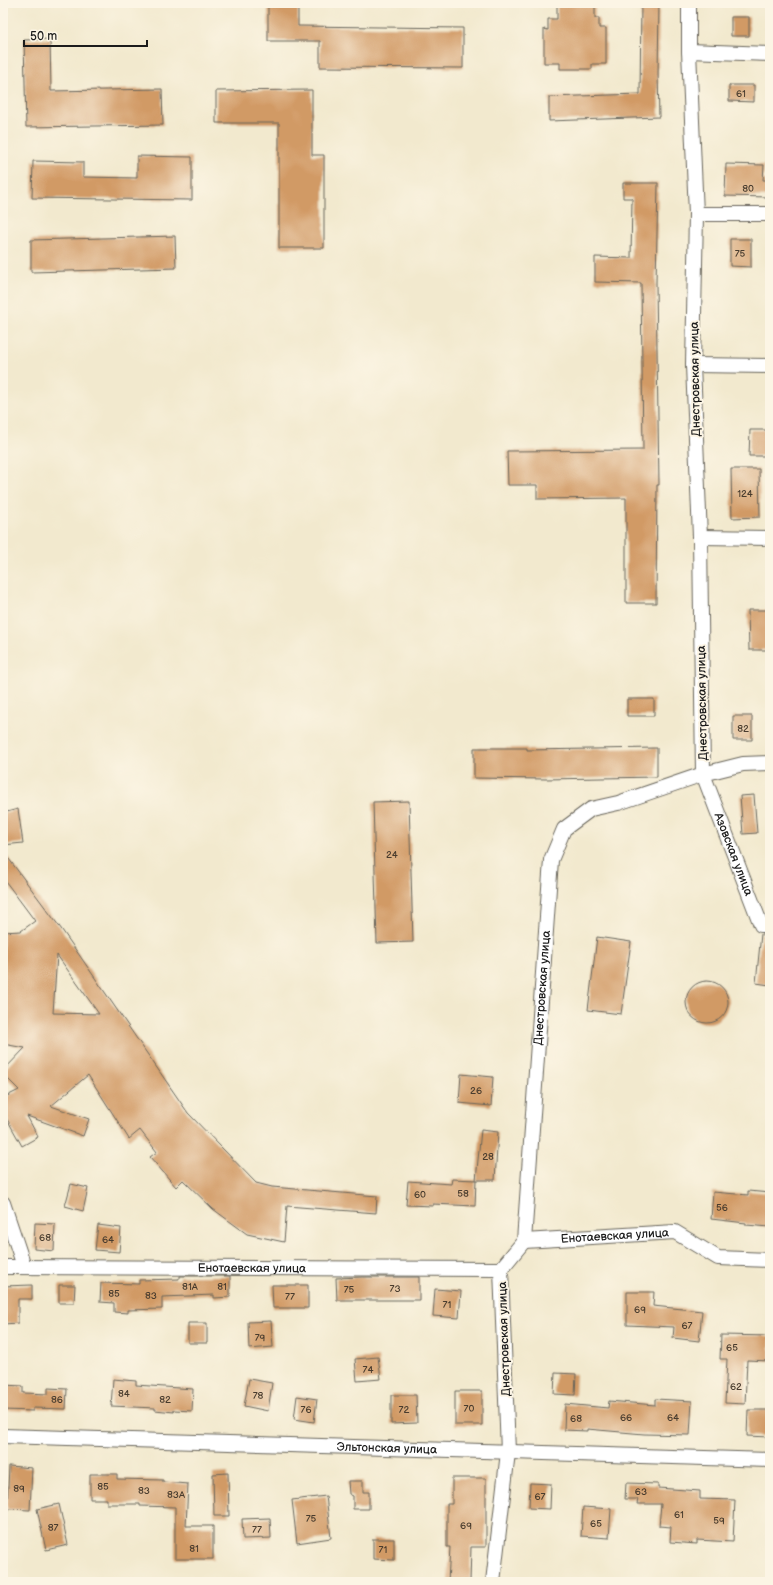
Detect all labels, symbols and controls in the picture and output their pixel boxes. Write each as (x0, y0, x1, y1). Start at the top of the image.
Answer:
scale bar (24, 22, 147, 48)
text: 50 m (30, 29, 57, 44)
house number: 61 (736, 88, 746, 100)
house number: 80 (742, 183, 754, 195)
house number: 75 (735, 248, 746, 260)
street label: Днестровская улица (687, 321, 704, 437)
house number: 124 (737, 488, 753, 500)
street label: Днестровская улица (694, 645, 711, 761)
house number: 82 (737, 723, 749, 735)
street label: Азовская улица (710, 810, 756, 898)
house number: 24 (386, 849, 398, 861)
street label: Днестровская улица (531, 930, 554, 1046)
house number: 26 (470, 1085, 482, 1097)
house number: 28 (482, 1151, 494, 1163)
house number: 58 (457, 1188, 469, 1200)
house number: 60 (414, 1189, 426, 1201)
house number: 56 (716, 1202, 728, 1214)
street label: Енотаевская улица (560, 1225, 669, 1247)
house number: 68 (39, 1232, 51, 1244)
house number: 64 (102, 1234, 114, 1246)
street label: Енотаевская улица (198, 1261, 306, 1276)
house number: 81А (182, 1281, 199, 1293)
house number: 81 (217, 1281, 227, 1293)
street label: Днестровская улица (495, 1281, 514, 1397)
house number: 73 (389, 1283, 401, 1295)
house number: 75 (344, 1284, 355, 1296)
house number: 85 (108, 1288, 120, 1300)
house number: 83 (145, 1290, 157, 1302)
house number: 77 (285, 1291, 295, 1303)
house number: 71 (443, 1299, 452, 1311)
house number: 69 (634, 1304, 646, 1316)
house number: 67 (681, 1320, 693, 1332)
house number: 79 (255, 1332, 266, 1344)
house number: 65 (726, 1342, 738, 1354)
house number: 74 (362, 1364, 374, 1376)
house number: 62 (730, 1381, 742, 1393)
house number: 84 (118, 1388, 130, 1400)
house number: 78 (253, 1390, 264, 1402)
house number: 86 (51, 1394, 63, 1406)
house number: 82 (159, 1394, 171, 1406)
house number: 70 (464, 1403, 475, 1415)
house number: 76 (300, 1404, 312, 1416)
house number: 72 (399, 1404, 410, 1416)
house number: 66 (620, 1412, 632, 1424)
house number: 64 (667, 1412, 679, 1424)
house number: 68 (570, 1413, 582, 1425)
street label: Эльтонская улица (336, 1439, 437, 1458)
house number: 85 (97, 1481, 109, 1493)
house number: 89 (13, 1483, 25, 1495)
house number: 83 (138, 1485, 150, 1497)
house number: 63 (635, 1486, 647, 1498)
house number: 83А (167, 1489, 186, 1501)
house number: 67 (534, 1491, 546, 1503)
house number: 61 (674, 1509, 684, 1521)
house number: 75 (306, 1513, 317, 1525)
house number: 59 (713, 1515, 725, 1527)
house number: 65 (590, 1518, 602, 1530)
house number: 69 (460, 1520, 472, 1532)
house number: 87 (48, 1522, 58, 1534)
house number: 77 (252, 1524, 262, 1536)
house number: 81 (189, 1543, 199, 1555)
house number: 71 (379, 1544, 388, 1556)

